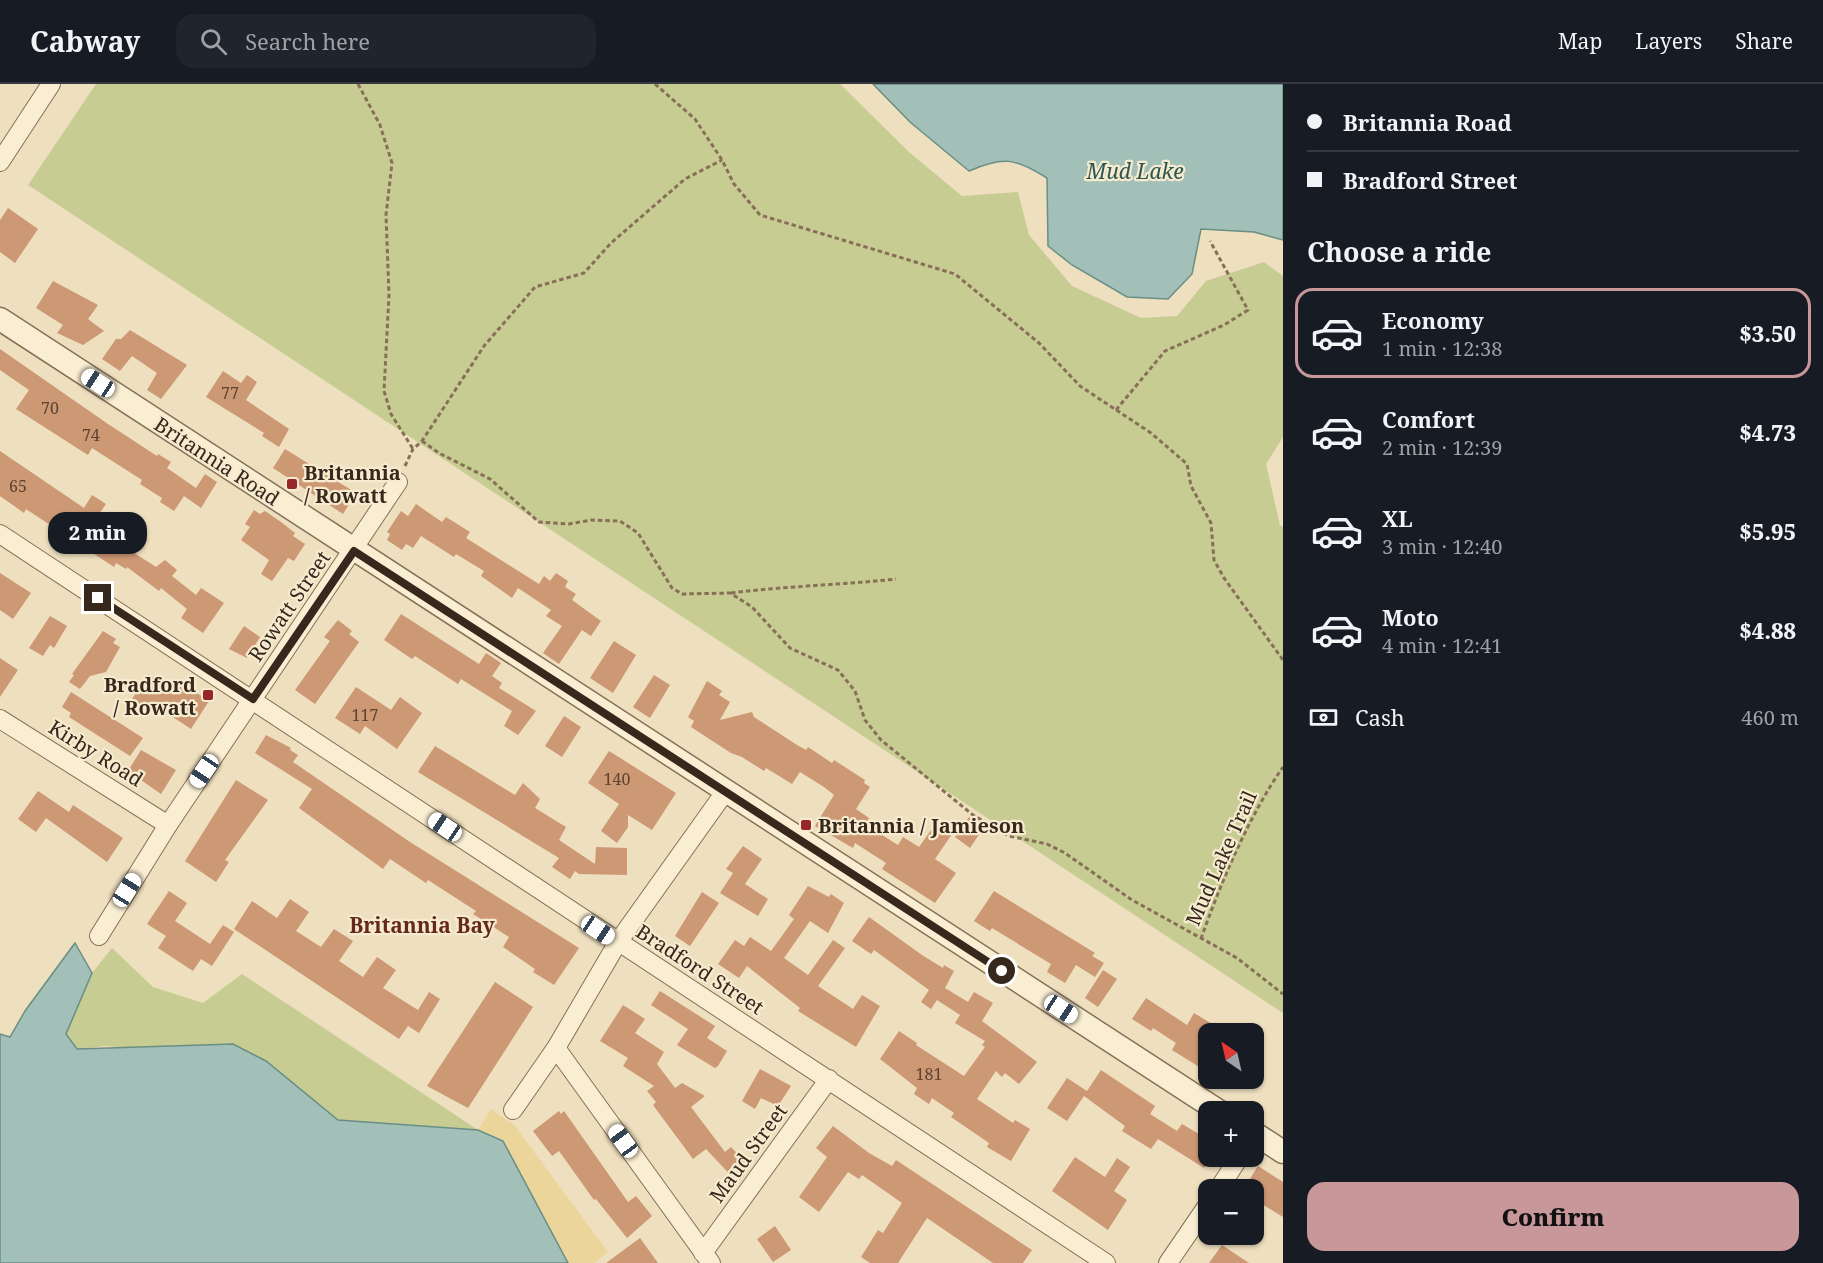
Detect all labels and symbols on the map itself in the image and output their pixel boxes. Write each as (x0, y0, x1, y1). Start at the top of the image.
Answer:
water label: Mud Lake (1085, 157, 1184, 185)
car (78, 366, 118, 400)
house number: 77 (221, 382, 239, 404)
house number: 70 (41, 397, 59, 419)
street label: Britannia Road (149, 410, 285, 512)
house number: 74 (82, 424, 100, 446)
place label: Britannia / Rowatt (304, 459, 401, 509)
house number: 65 (9, 475, 27, 497)
marker: Britannia / Rowatt (285, 477, 299, 491)
callout: 2 min (48, 511, 148, 553)
street label: Rowatt Street (242, 545, 336, 667)
route end (84, 584, 111, 611)
place label: Bradford / Rowatt (104, 671, 196, 721)
marker: Bradford / Rowatt (201, 688, 215, 702)
house number: 117 (352, 704, 378, 726)
street label: Kirby Road (44, 713, 148, 793)
car (186, 751, 222, 791)
house number: 140 (604, 768, 630, 790)
street label: Mud Lake Trail (1179, 786, 1263, 930)
car (425, 809, 465, 845)
place label: Britannia / Jamieson (818, 812, 1024, 839)
marker: Britannia / Jamieson (799, 818, 813, 832)
car (110, 870, 144, 910)
district label: Britannia Bay (349, 911, 496, 939)
car (578, 912, 618, 948)
street label: Bradford Street (631, 918, 769, 1020)
route start (988, 957, 1015, 984)
car (1041, 992, 1081, 1026)
north arrow (1198, 1023, 1264, 1089)
house number: 181 (916, 1063, 942, 1085)
street label: Maud Street (703, 1098, 793, 1208)
car (605, 1121, 641, 1161)

